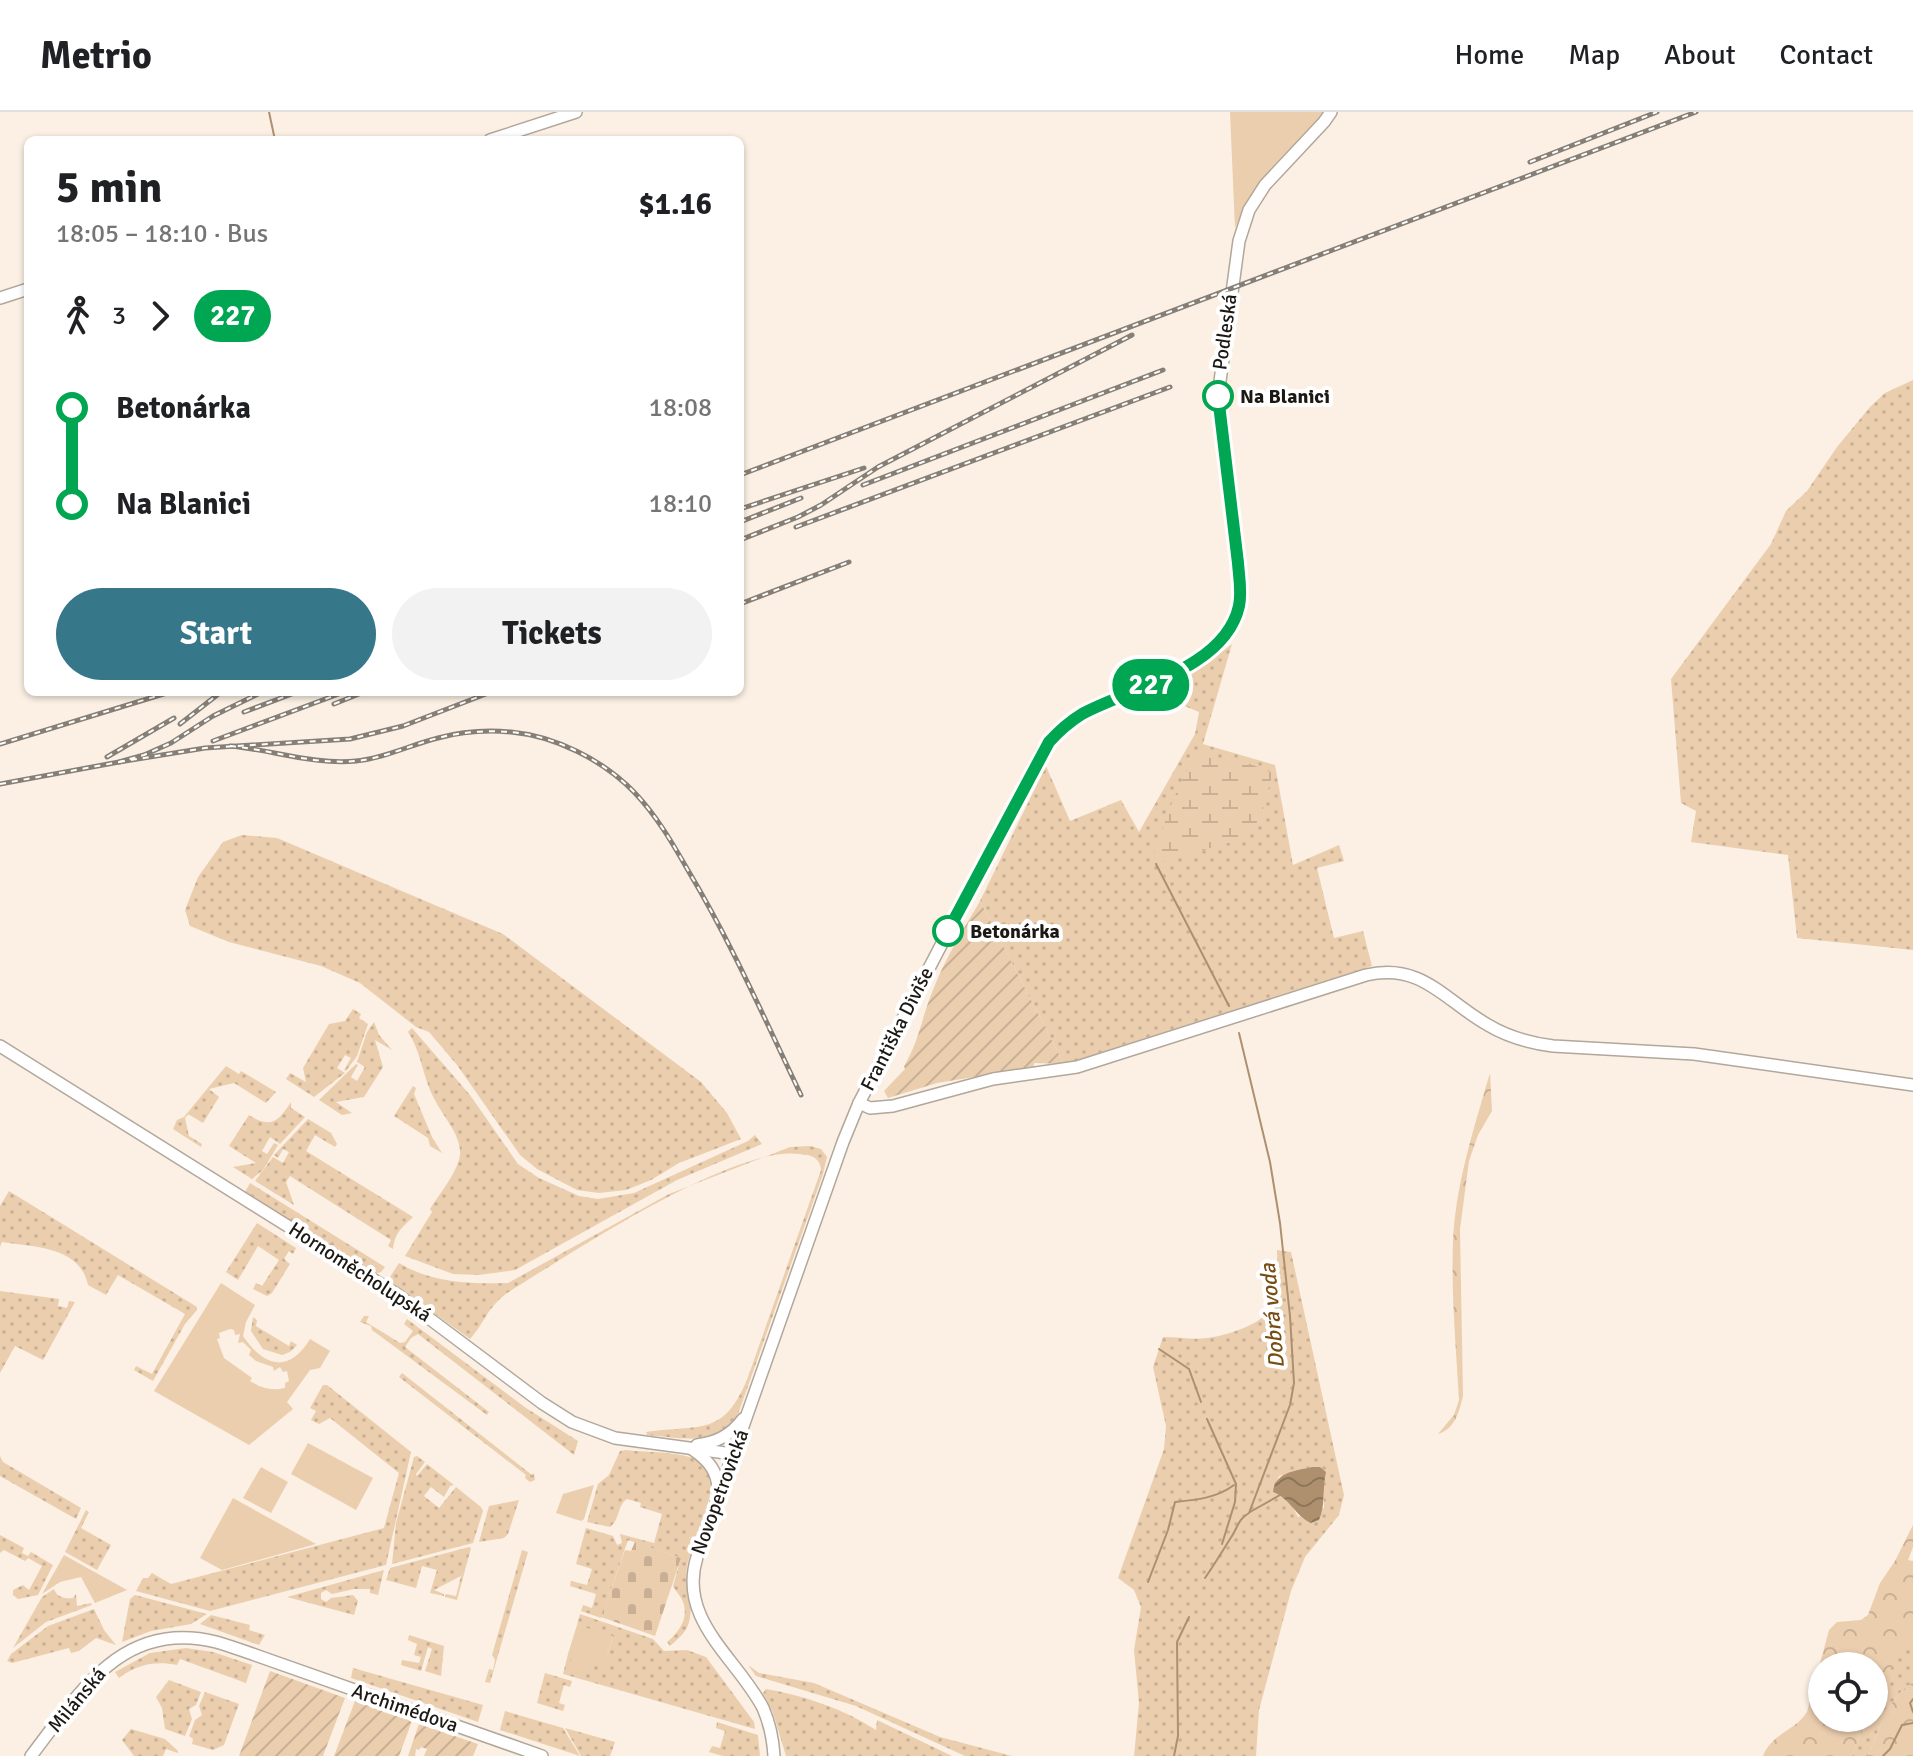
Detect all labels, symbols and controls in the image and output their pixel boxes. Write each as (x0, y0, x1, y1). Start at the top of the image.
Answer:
text: Metrio (40, 32, 152, 79)
text: Home (1455, 38, 1524, 72)
text: Map (1568, 38, 1620, 72)
text: About (1664, 38, 1736, 72)
text: Contact (1780, 38, 1873, 72)
text: 5 min (56, 161, 162, 215)
text: $1.16 (639, 186, 712, 223)
text: 18:05 – 18:10 · Bus (56, 218, 268, 250)
street label: Podleská (1207, 292, 1243, 372)
icon: walk (56, 294, 100, 338)
icon: forward (138, 294, 182, 338)
text: 227 (210, 299, 255, 333)
text: 3 (112, 300, 126, 332)
marker: Na Blanici (1203, 381, 1233, 411)
place label: Na Blanici (1240, 384, 1330, 409)
text: Betonárka (116, 390, 251, 427)
text: 18:08 (649, 392, 712, 424)
text: Na Blanici (116, 486, 251, 523)
text: 18:10 (649, 488, 712, 520)
button: Start (56, 588, 376, 680)
button: Tickets (392, 588, 712, 680)
line badge: 227 (1105, 659, 1197, 711)
text: 227 (1128, 668, 1174, 702)
marker: Betonárka (933, 916, 963, 946)
place label: Betonárka (970, 919, 1060, 944)
street label: Františka Diviše (855, 963, 939, 1095)
street label: Hornoměcholupská (284, 1216, 436, 1328)
water label: Dobrá voda (1254, 1262, 1290, 1370)
street label: Novopetrovická (686, 1426, 754, 1558)
map controls (1808, 1652, 1888, 1732)
button: locate (1808, 1652, 1888, 1732)
street label: Milánská (43, 1662, 111, 1738)
street label: Archimédova (348, 1678, 462, 1738)

